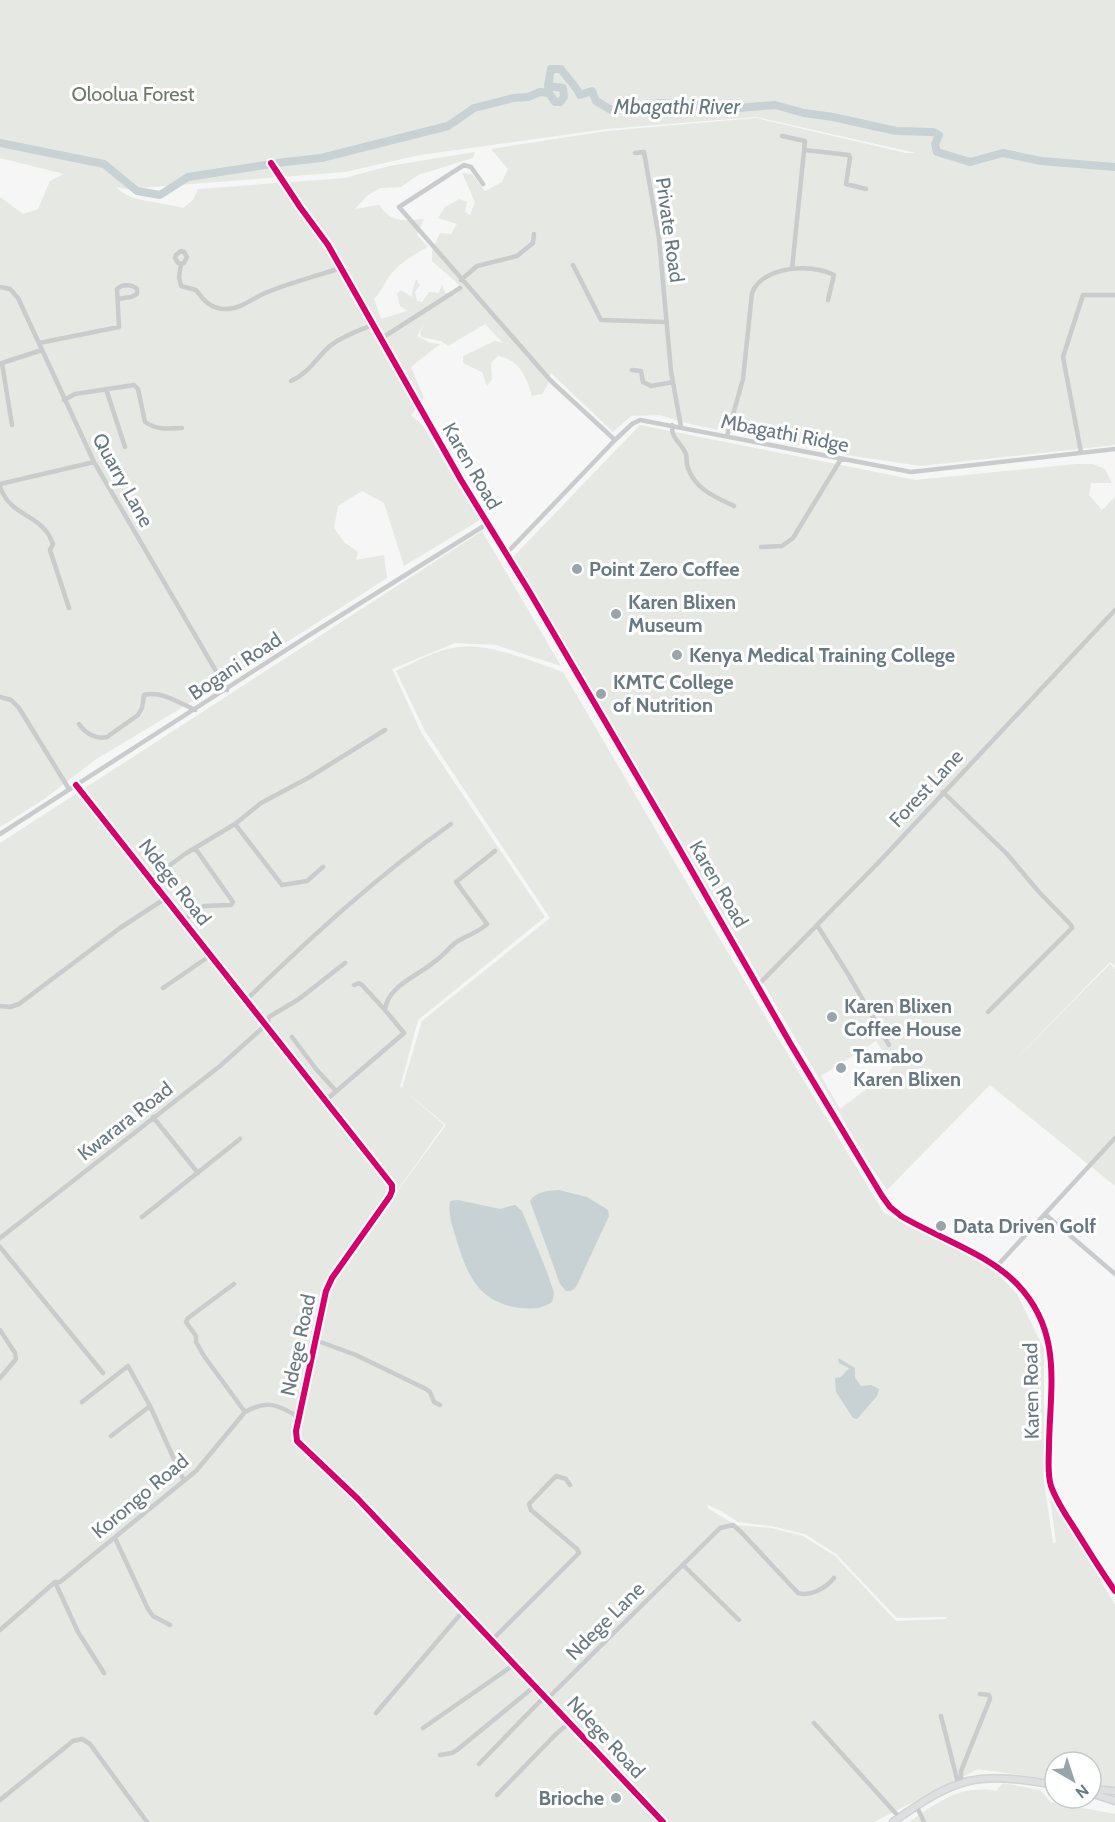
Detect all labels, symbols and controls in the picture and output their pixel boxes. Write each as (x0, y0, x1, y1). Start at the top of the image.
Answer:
park label: Oloolua Forest (71, 82, 195, 106)
water label: Mbagathi River (613, 94, 741, 119)
street label: Private Road (651, 176, 689, 284)
street label: Mbagathi Ridge (719, 409, 851, 457)
street label: Karen Road (438, 418, 506, 514)
street label: Quarry Lane (87, 429, 159, 531)
place label: Point Zero Coffee (589, 557, 740, 581)
marker: Point Zero Coffee (570, 562, 584, 576)
place label: Karen Blixen Museum (628, 590, 736, 637)
marker: Karen Blixen Museum (609, 607, 623, 621)
street label: Bogani Road (184, 627, 286, 705)
place label: Kenya Medical Training College (689, 643, 955, 667)
marker: Kenya Medical Training College (670, 648, 684, 662)
place label: KMTC College of Nutrition (613, 670, 734, 717)
marker: KMTC College of Nutrition (594, 687, 608, 701)
street label: Forest Lane (884, 744, 968, 832)
street label: Ndege Road (134, 834, 216, 930)
street label: Karen Road (685, 836, 753, 932)
place label: Karen Blixen Coffee House (844, 994, 961, 1041)
marker: Karen Blixen Coffee House (825, 1010, 839, 1024)
place label: Tamabo Karen Blixen (853, 1044, 961, 1091)
marker: Tamabo Karen Blixen (834, 1061, 848, 1075)
street label: Kwarara Road (73, 1076, 177, 1166)
place label: Data Driven Golf (953, 1214, 1096, 1238)
marker: Data Driven Golf (934, 1219, 948, 1233)
street label: Ndege Road (276, 1292, 320, 1398)
street label: Karen Road (1018, 1343, 1044, 1439)
street label: Korongo Road (87, 1449, 193, 1543)
street label: Ndege Lane (561, 1577, 649, 1665)
street label: Ndege Road (562, 1691, 650, 1783)
north arrow (1043, 1750, 1103, 1810)
text: N (1072, 1780, 1092, 1802)
place label: Brioche (538, 1786, 604, 1810)
marker: Brioche (609, 1791, 623, 1805)

